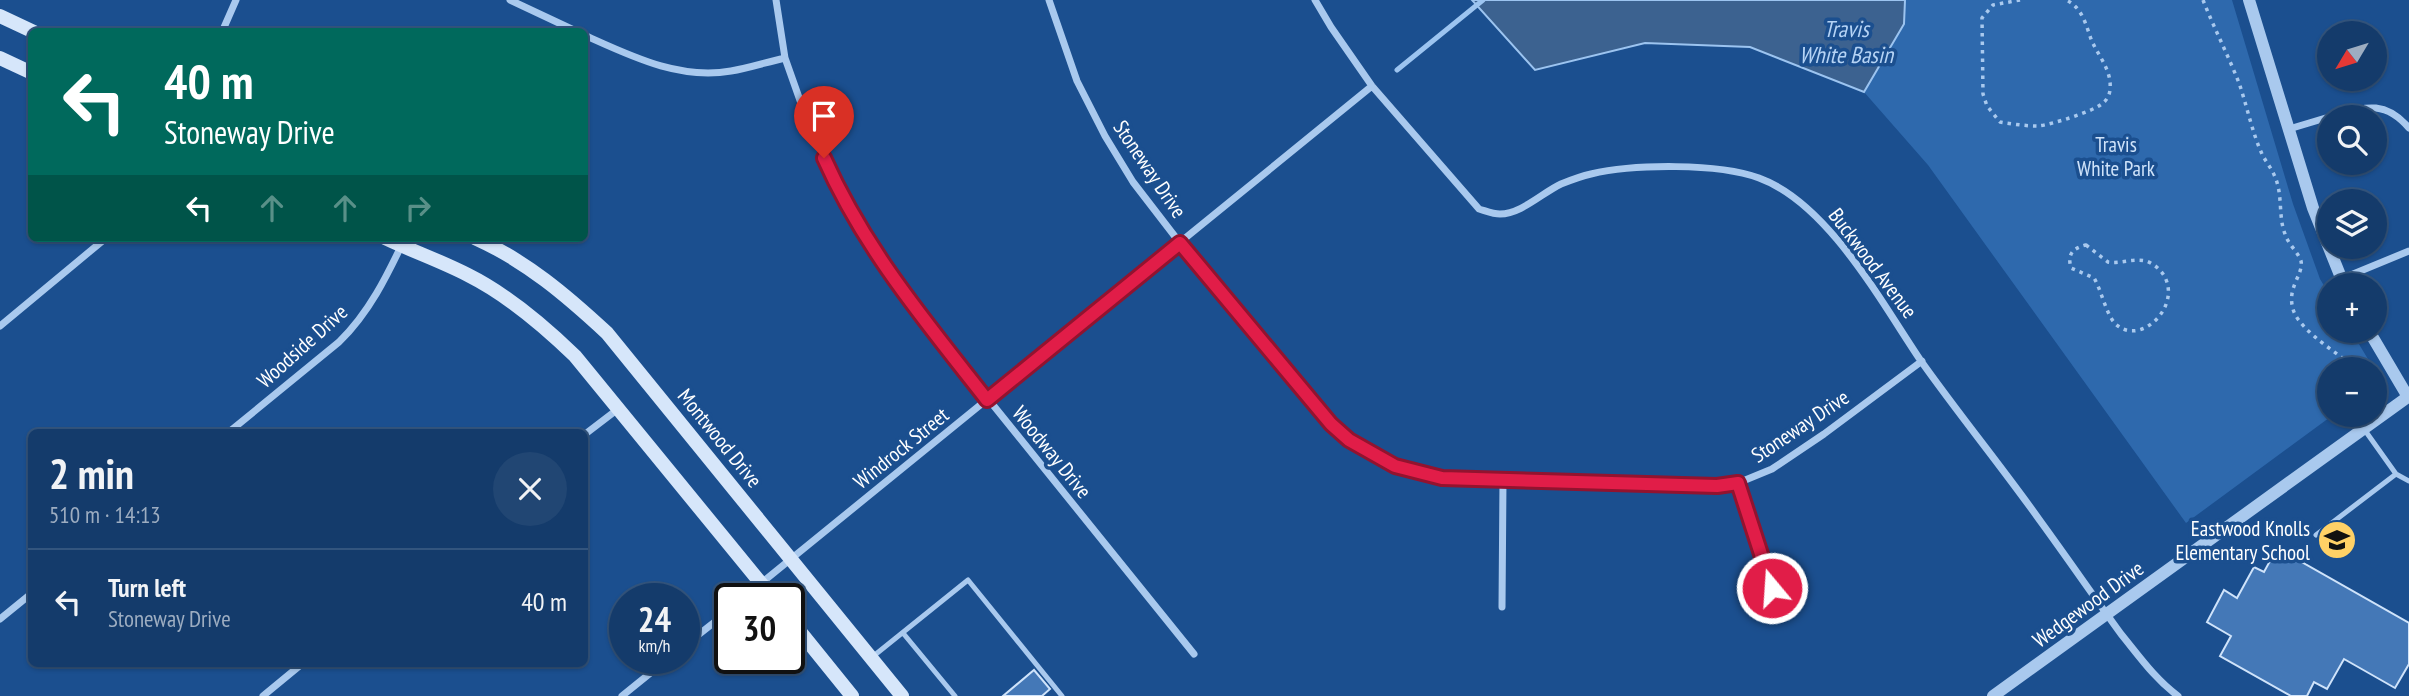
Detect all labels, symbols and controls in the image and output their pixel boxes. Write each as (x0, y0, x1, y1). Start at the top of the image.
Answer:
water label: Travis White Basin (1799, 14, 1895, 69)
north arrow (2317, 21, 2387, 91)
map controls (2317, 21, 2387, 427)
text: 40 m (164, 49, 253, 113)
icon: left (49, 56, 140, 147)
pin (794, 86, 854, 158)
icon: arrive (805, 97, 843, 135)
button: search (2317, 105, 2387, 175)
text: Stoneway Drive (164, 111, 335, 153)
street label: Stoneway Drive (1107, 115, 1193, 223)
park label: Travis White Park (2077, 131, 2155, 182)
icon: left (180, 189, 218, 227)
icon: ahead (253, 189, 291, 227)
icon: ahead (326, 189, 364, 227)
icon: right (399, 189, 437, 227)
button: layers (2317, 189, 2387, 259)
street label: Buckwood Avenue (1823, 203, 1923, 323)
button: + (2317, 273, 2387, 343)
street label: Woodside Drive (251, 298, 353, 394)
button: − (2317, 357, 2387, 427)
street label: Montwood Drive (672, 383, 768, 493)
street label: Stoneway Drive (1746, 383, 1854, 469)
street label: Woodway Drive (1006, 400, 1098, 504)
street label: Windrock Street (848, 401, 954, 495)
text: 2 min (49, 446, 134, 501)
button: close (493, 452, 567, 526)
text: 510 m · 14:13 (49, 500, 161, 529)
place label: Eastwood Knolls Elementary School (2175, 515, 2310, 566)
school or university icon: Eastwood Knolls Elementary School (2316, 519, 2358, 561)
position arrow (1735, 551, 1809, 625)
street label: Wedgewood Drive (2027, 555, 2149, 653)
text: Turn left (108, 571, 186, 604)
icon: left (49, 583, 87, 621)
speed limit sign: 30 (714, 583, 805, 674)
text: 40 m (521, 585, 567, 618)
text: 24 (638, 596, 671, 642)
text: Stoneway Drive (108, 604, 231, 633)
text: km/h (639, 634, 670, 657)

